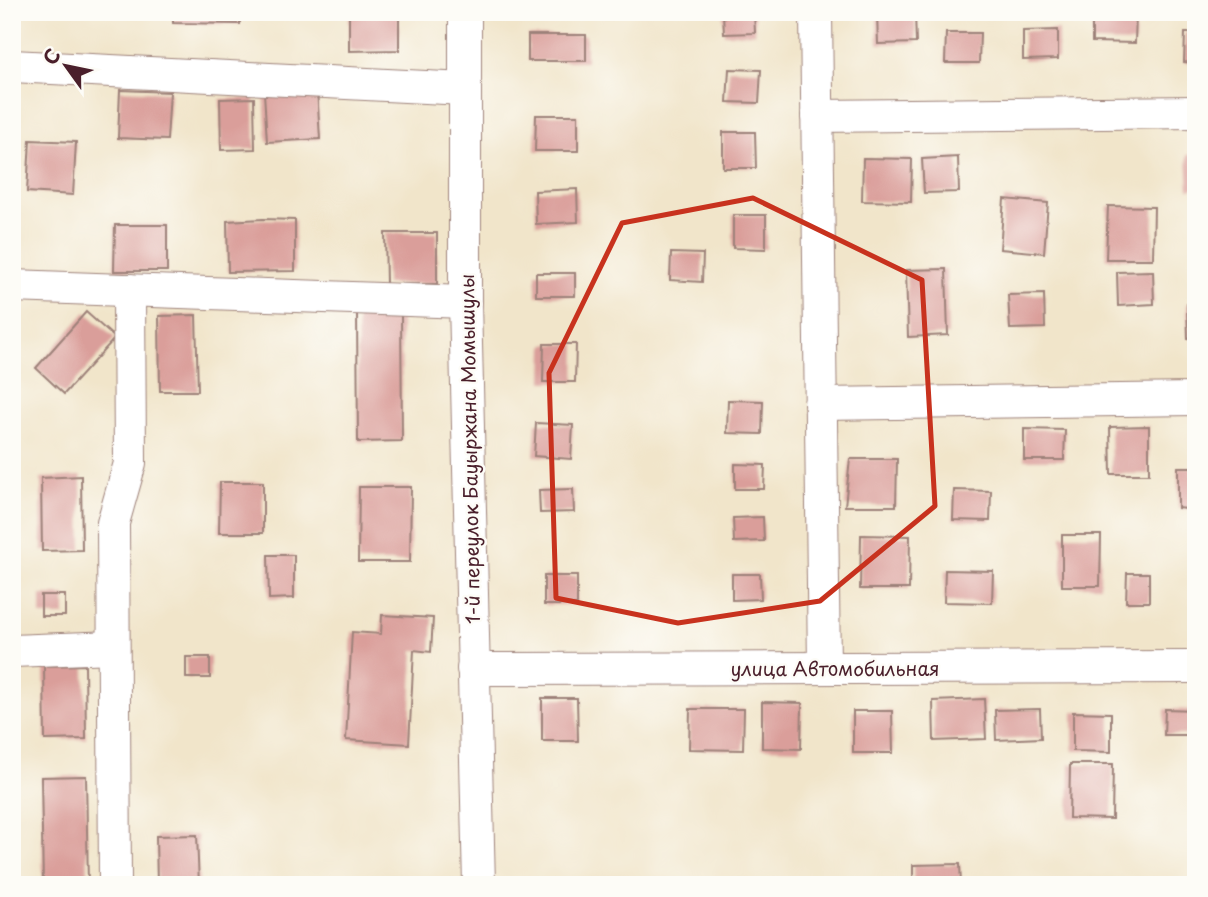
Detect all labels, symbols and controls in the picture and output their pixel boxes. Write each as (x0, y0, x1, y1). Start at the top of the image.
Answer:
north arrow (32, 32, 102, 102)
text: С (35, 43, 67, 70)
street label: 1-й переулок Бауыржана Момышулы (452, 274, 486, 624)
street label: улица Автомобильная (730, 654, 940, 682)

